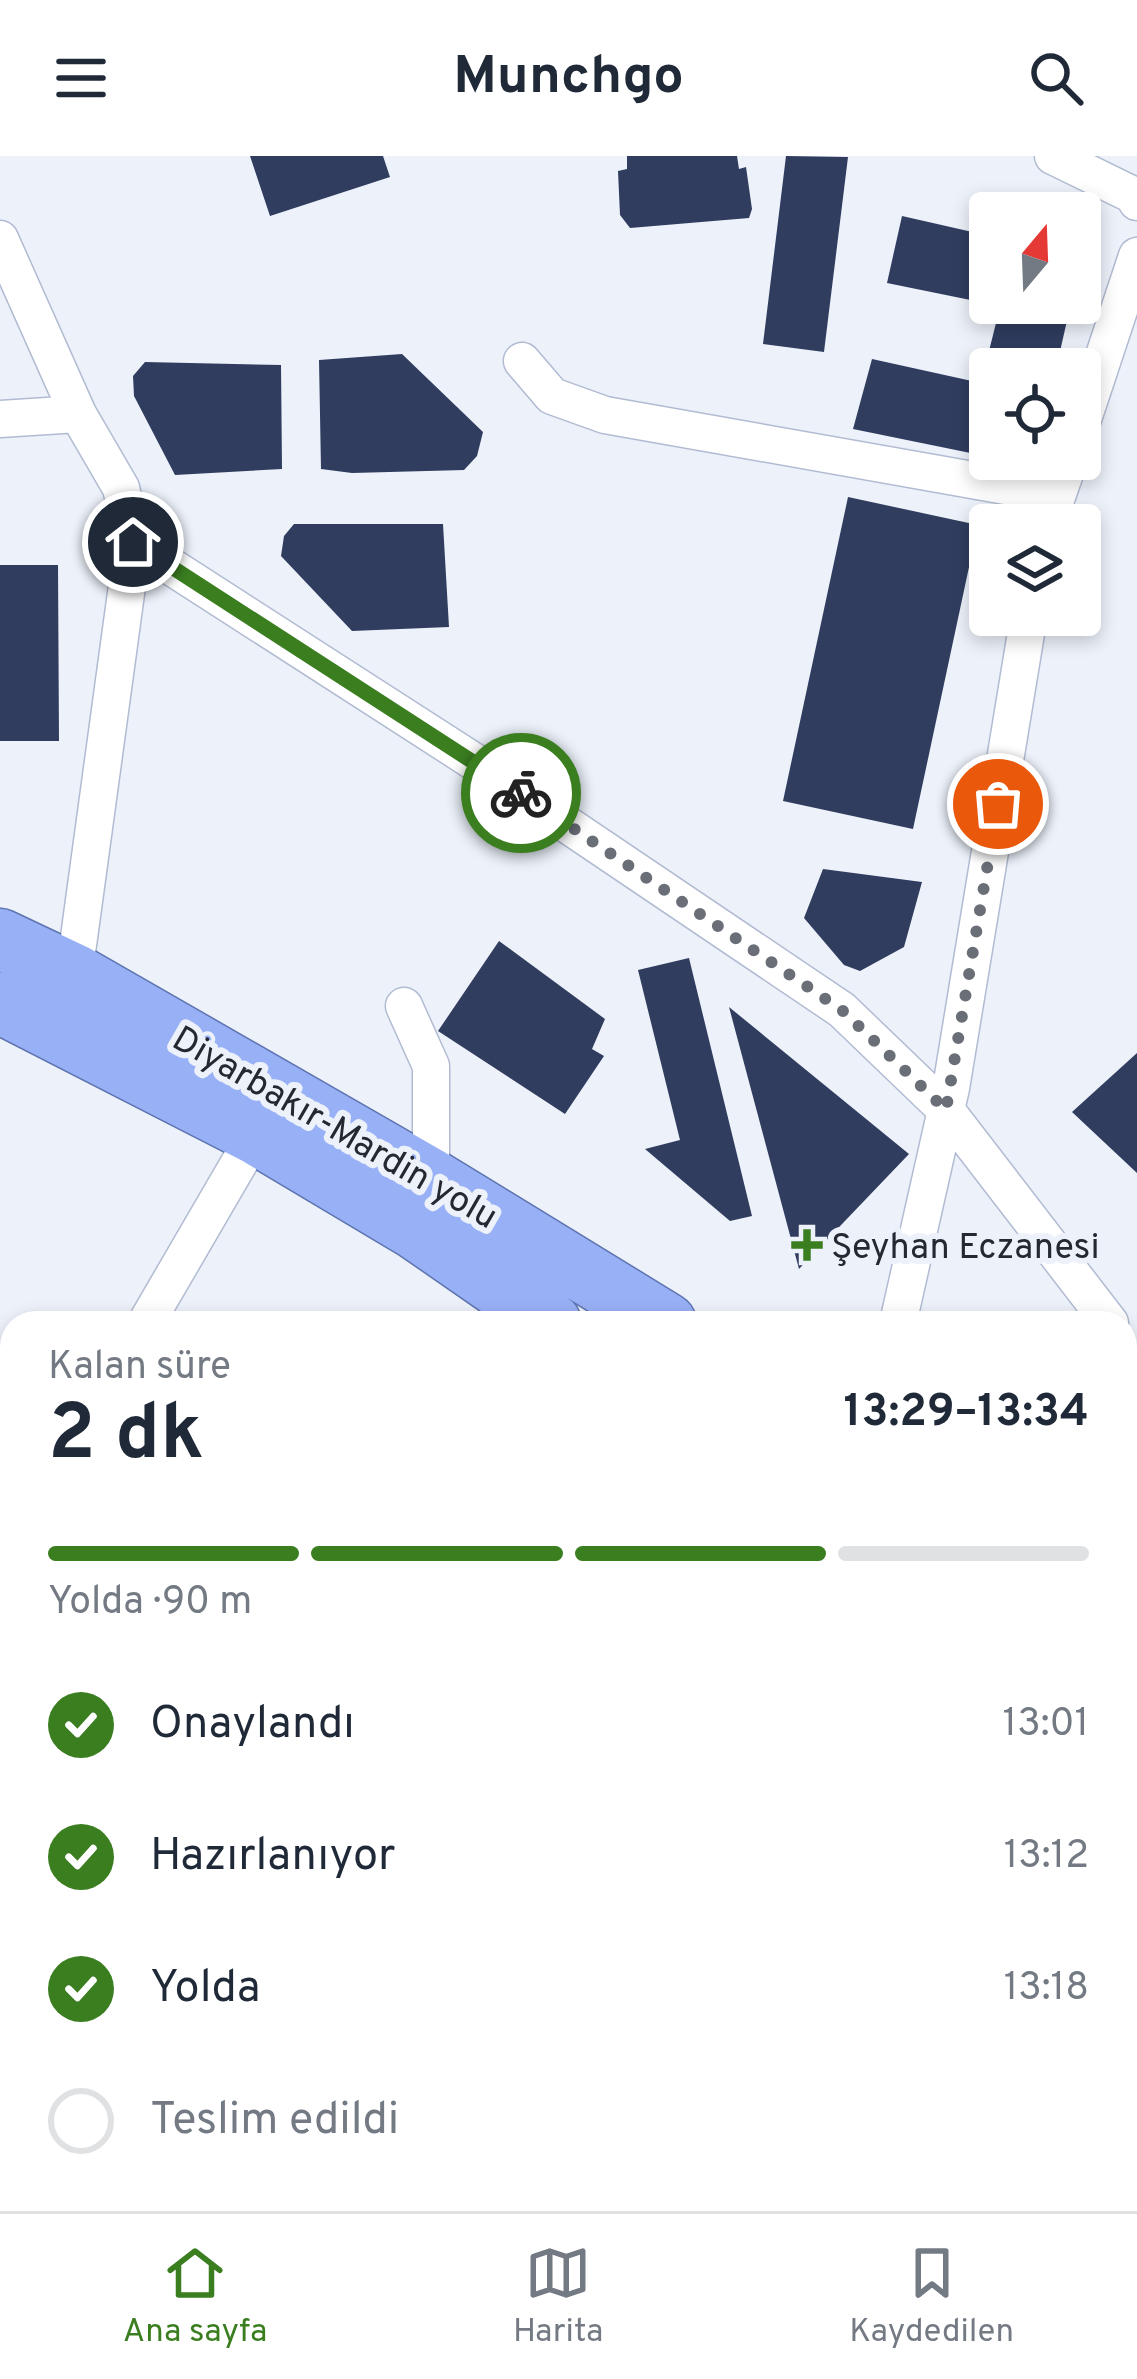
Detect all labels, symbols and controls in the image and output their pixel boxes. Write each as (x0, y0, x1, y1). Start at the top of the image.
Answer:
text: Munchgo (453, 44, 684, 113)
icon: menu (48, 45, 114, 111)
icon: search (1023, 45, 1089, 111)
north arrow (969, 192, 1101, 324)
map controls (969, 192, 1101, 636)
button: locate (969, 348, 1101, 480)
pin (82, 491, 184, 593)
button: layers (969, 504, 1101, 636)
icon: home (100, 509, 166, 575)
courier (461, 733, 581, 853)
pin (947, 753, 1049, 855)
icon: bike (488, 760, 554, 826)
icon: bag (965, 771, 1031, 837)
street label: Diyarbakır-Mardin yolu (163, 1018, 505, 1241)
place label: Şeyhan Eczanesi (831, 1226, 1100, 1272)
marker: Şeyhan Eczanesi (794, 1232, 820, 1258)
text: Kalan süre (48, 1344, 231, 1393)
text: 13:29–13:34 (844, 1385, 1089, 1442)
text: 2 dk (48, 1388, 204, 1487)
text: Yolda · 90 m (48, 1579, 252, 1628)
icon: check (48, 1692, 114, 1758)
text: Onaylandı (150, 1697, 355, 1754)
text: 13:01 (1003, 1701, 1089, 1750)
icon: check (48, 1824, 114, 1890)
text: Hazırlanıyor (150, 1829, 395, 1886)
text: 13:12 (1004, 1833, 1089, 1882)
icon: check (48, 1956, 114, 2022)
text: Yolda (150, 1961, 260, 2018)
text: 13:18 (1004, 1965, 1089, 2014)
text: Teslim edildi (150, 2093, 399, 2150)
tab: Ana sayfa (123, 2240, 267, 2354)
tab: Harita (513, 2240, 603, 2354)
tab: Kaydedilen (849, 2240, 1014, 2354)

